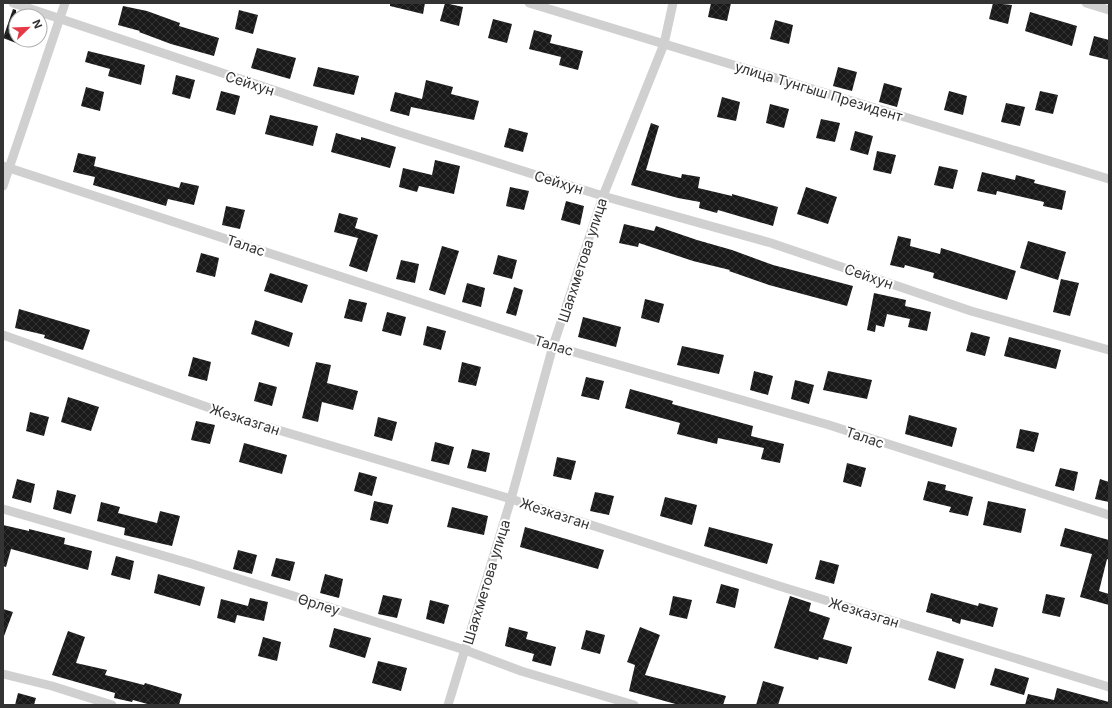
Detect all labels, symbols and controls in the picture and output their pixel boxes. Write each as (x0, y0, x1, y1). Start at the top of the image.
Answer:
north arrow (8, 8, 48, 48)
text: N (29, 17, 45, 31)
street label: улица Тунгыш Президент (733, 57, 905, 125)
street label: Сейхун (223, 67, 277, 99)
street label: Сейхун (532, 166, 586, 198)
street label: Шаяхметова улица (554, 196, 610, 324)
street label: Талас (224, 231, 268, 259)
street label: Сейхун (842, 260, 896, 292)
street label: Талас (532, 331, 576, 359)
street label: Жезказган (208, 400, 282, 438)
street label: Талас (843, 423, 887, 451)
street label: Жезказган (518, 494, 592, 532)
street label: Шаяхметова улица (459, 517, 513, 647)
street label: Өрлеу (296, 590, 342, 618)
street label: Жезказган (827, 593, 901, 631)

